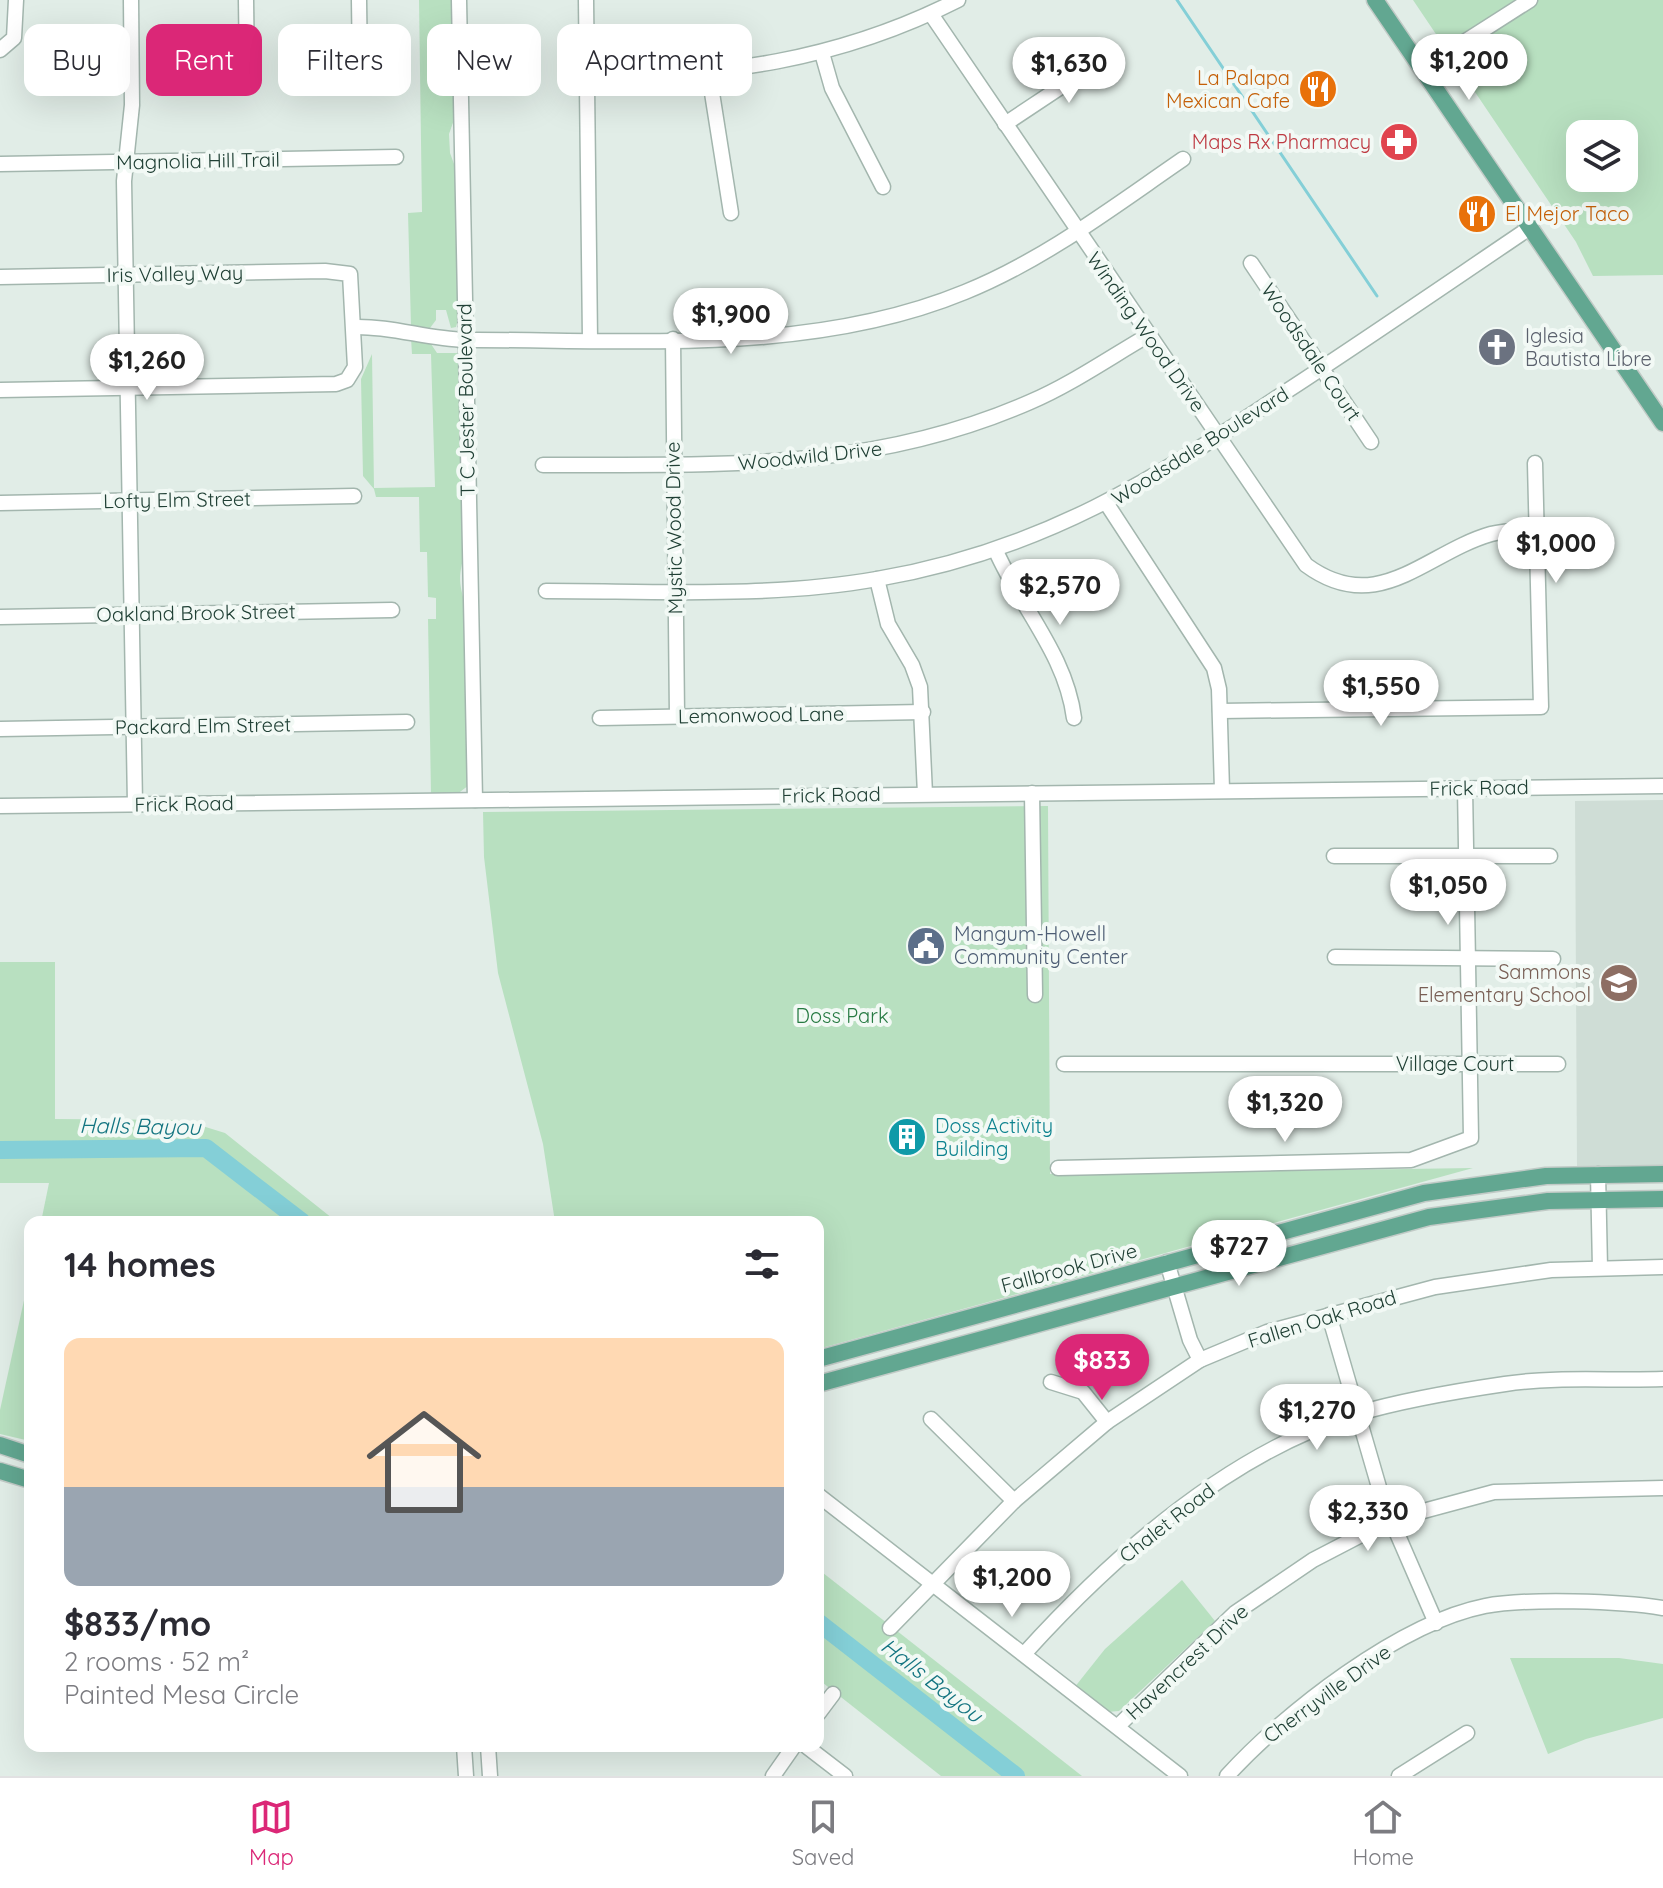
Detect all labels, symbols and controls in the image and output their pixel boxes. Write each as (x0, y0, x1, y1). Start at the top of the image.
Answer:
chip: Buy (24, 24, 130, 96)
chip: Rent (146, 24, 262, 96)
chip: Filters (278, 24, 411, 96)
chip: New (427, 24, 541, 96)
chip: Apartment (557, 24, 752, 96)
pin: $1,200 (1404, 34, 1534, 102)
pin: $1,630 (1004, 37, 1134, 105)
text: $1,200 (1429, 43, 1509, 76)
text: $1,630 (1030, 46, 1108, 79)
place label: La Palapa Mexican Cafe (1166, 65, 1290, 113)
restaurant icon: La Palapa Mexican Cafe (1297, 68, 1339, 110)
map controls (1566, 120, 1638, 192)
button: layers (1566, 120, 1638, 192)
pharmacy icon: Maps Rx Pharmacy (1378, 121, 1420, 163)
place label: Maps Rx Pharmacy (1192, 129, 1371, 154)
street label: Magnolia Hill Trail (116, 147, 280, 174)
restaurant icon: El Mejor Taco (1456, 193, 1498, 235)
place label: El Mejor Taco (1505, 201, 1630, 226)
street label: Winding Wood Drive (1082, 247, 1211, 417)
street label: Iris Valley Way (106, 260, 244, 287)
street label: Woodsdale Court (1256, 278, 1367, 426)
pin: $1,900 (666, 288, 796, 356)
text: $1,900 (691, 297, 771, 330)
street label: T C Jester Boulevard (451, 303, 480, 497)
place label: Iglesia Bautista Libre (1525, 323, 1652, 371)
church icon: Iglesia Bautista Libre (1476, 326, 1518, 368)
pin: $1,260 (82, 334, 212, 402)
text: $1,260 (108, 343, 186, 376)
street label: Woodsdale Boulevard (1107, 381, 1293, 510)
street label: Woodwild Drive (737, 436, 883, 475)
street label: Mystic Wood Drive (659, 441, 688, 615)
street label: Lofty Elm Street (103, 486, 251, 513)
pin: $1,000 (1491, 517, 1621, 585)
text: $1,000 (1516, 526, 1596, 559)
pin: $2,570 (995, 559, 1125, 627)
text: $2,570 (1019, 568, 1101, 601)
street label: Oakland Brook Street (96, 598, 296, 627)
pin: $1,550 (1316, 660, 1446, 728)
text: $1,550 (1342, 669, 1420, 702)
street label: Lemonwood Lane (678, 701, 844, 728)
street label: Packard Elm Street (115, 711, 292, 740)
street label: Frick Road (1429, 774, 1529, 801)
street label: Frick Road (781, 781, 881, 808)
street label: Frick Road (134, 790, 234, 817)
pin: $1,050 (1383, 859, 1513, 927)
text: $1,050 (1408, 868, 1488, 901)
place label: Mangum-Howell Community Center (954, 921, 1128, 969)
public building icon: Mangum-Howell Community Center (905, 925, 947, 967)
place label: Sammons Elementary School (1418, 959, 1591, 1007)
school or university icon: Sammons Elementary School (1598, 962, 1640, 1004)
park label: Doss Park (795, 1003, 889, 1028)
street label: Village Court (1396, 1051, 1515, 1076)
pin: $1,320 (1220, 1076, 1350, 1144)
text: $1,320 (1246, 1085, 1324, 1118)
water label: Halls Bayou (79, 1111, 202, 1141)
place label: Doss Activity Building (935, 1113, 1053, 1161)
building icon: Doss Activity Building (886, 1116, 928, 1158)
pin: $727 (1192, 1220, 1286, 1288)
text: $727 (1210, 1229, 1268, 1262)
street label: Fallbrook Drive (998, 1237, 1140, 1298)
icon: filters (740, 1242, 784, 1286)
text: 14 homes (64, 1243, 216, 1286)
street label: Fallen Oak Road (1245, 1284, 1399, 1353)
pin: $833 (1055, 1334, 1149, 1402)
text: $833 (1073, 1343, 1131, 1376)
pin: $1,270 (1252, 1384, 1382, 1452)
icon: home (352, 1390, 496, 1534)
text: $1,270 (1278, 1393, 1356, 1426)
street label: Chalet Road (1114, 1478, 1219, 1568)
pin: $2,330 (1303, 1485, 1433, 1553)
text: $2,330 (1327, 1494, 1409, 1527)
pin: $1,200 (947, 1551, 1077, 1619)
text: $1,200 (972, 1560, 1052, 1593)
street label: Havencrest Drive (1120, 1599, 1253, 1725)
text: $833/mo (64, 1602, 211, 1645)
water label: Halls Bayou (876, 1632, 990, 1729)
street label: Cherryville Drive (1258, 1639, 1395, 1748)
text: 2 rooms · 52 m² (64, 1645, 249, 1678)
text: Painted Mesa Circle (64, 1678, 299, 1711)
tab: Map (249, 1795, 294, 1871)
tab: Saved (792, 1795, 854, 1871)
tab: Home (1352, 1795, 1414, 1871)

